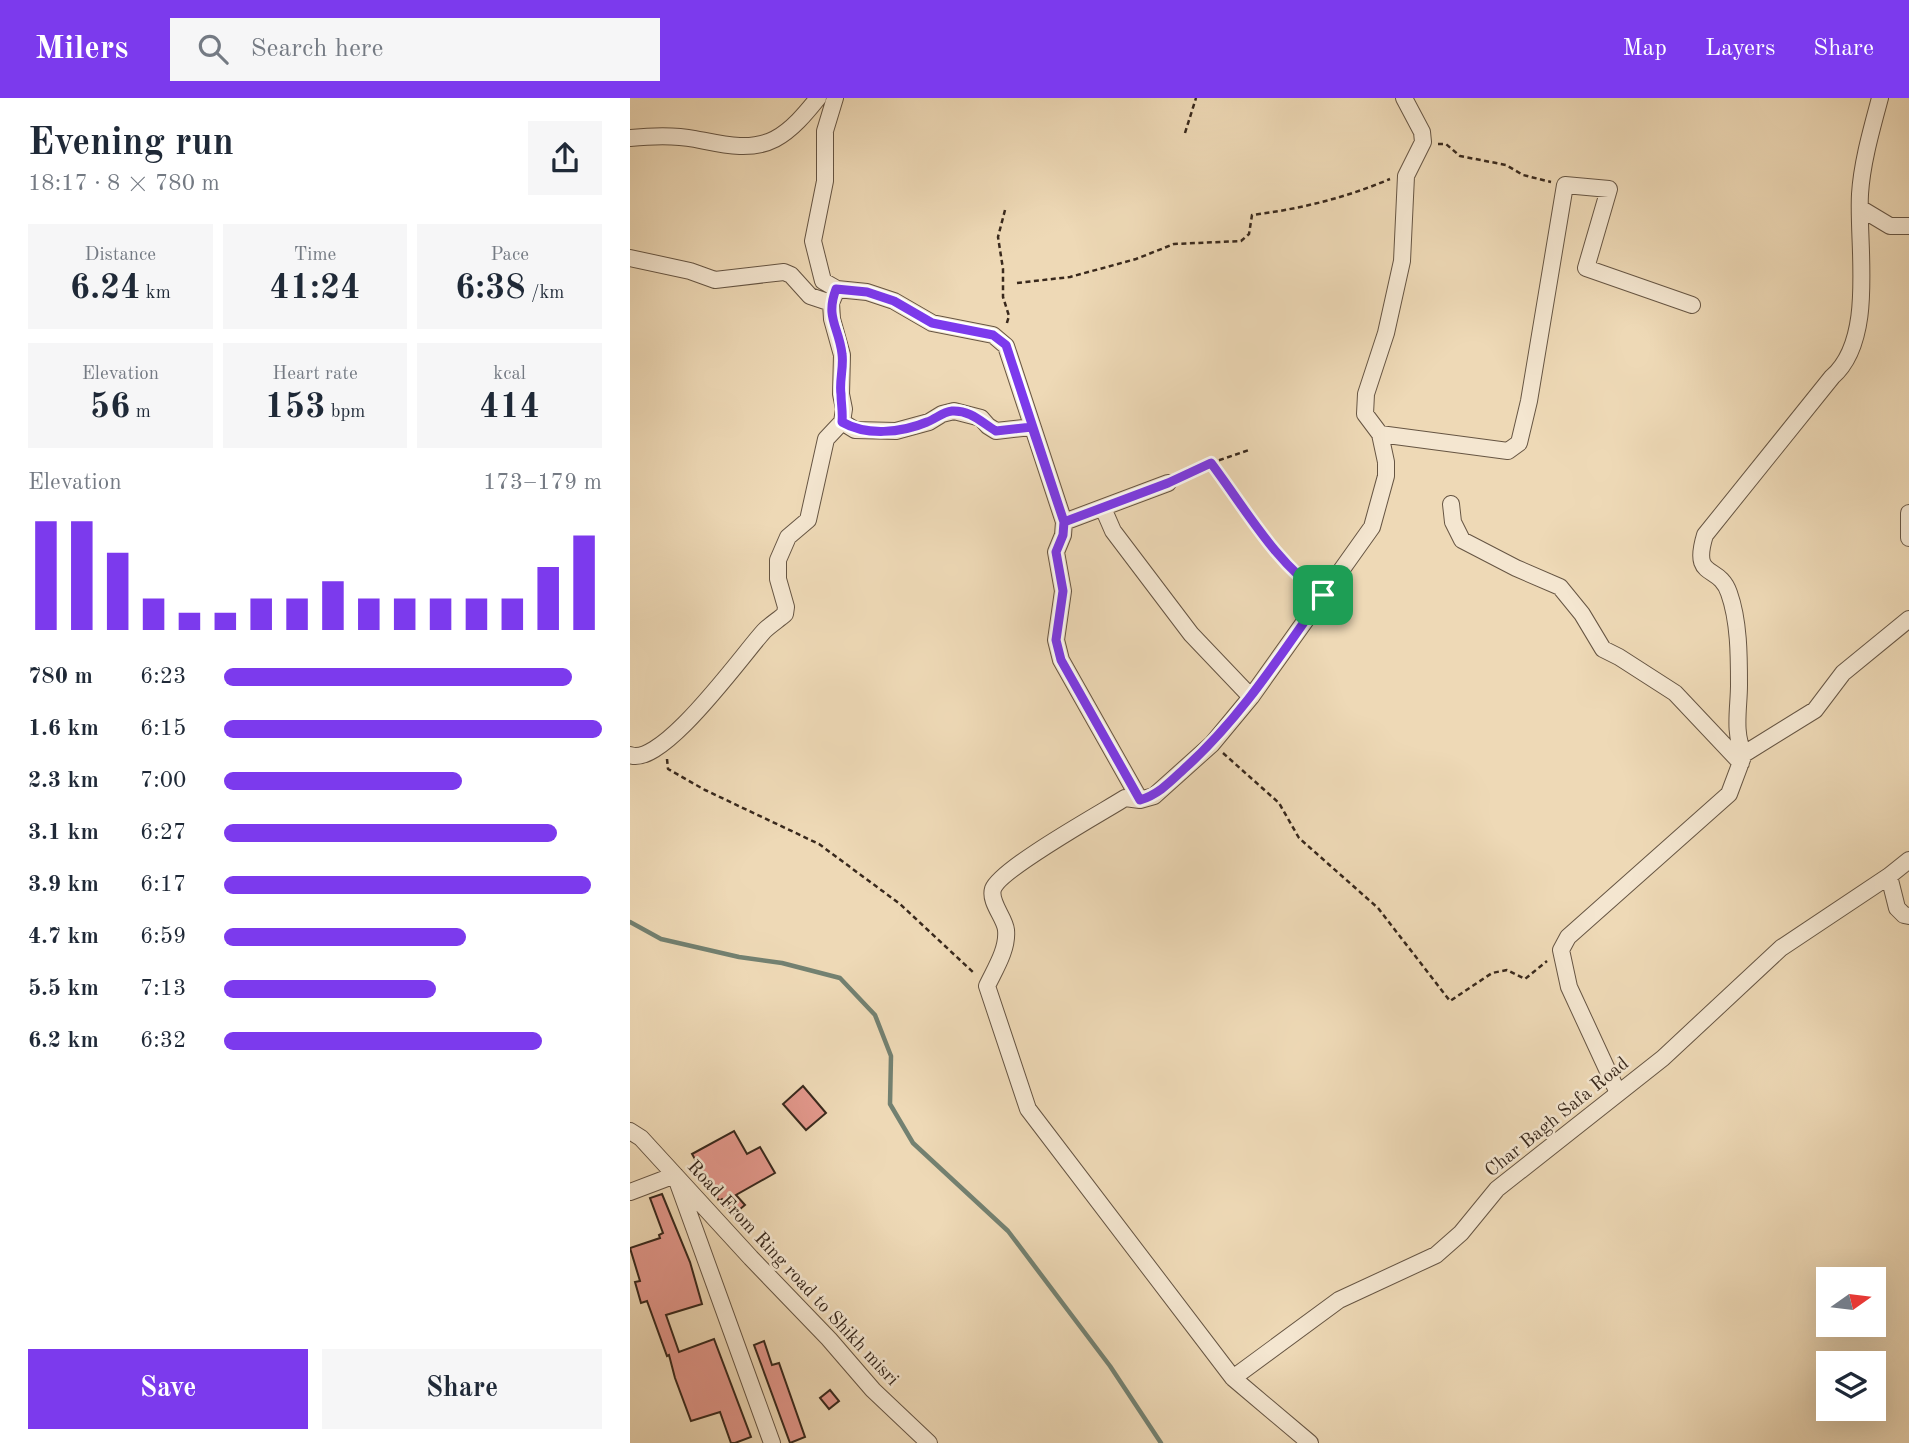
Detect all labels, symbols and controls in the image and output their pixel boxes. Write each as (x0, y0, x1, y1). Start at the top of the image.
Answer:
search box (170, 18, 660, 81)
icon: search (194, 30, 232, 68)
text: Milers (35, 33, 128, 66)
text: Search here (250, 36, 383, 62)
text: Map (1623, 37, 1667, 61)
text: Layers (1705, 37, 1775, 61)
text: Share (1813, 37, 1874, 61)
button: share (528, 121, 602, 195)
text: Evening run (28, 125, 234, 163)
text: 18:17 · 8 × 780 m (28, 172, 220, 195)
text: Distance (85, 246, 156, 265)
text: Time (294, 246, 336, 265)
text: Pace (490, 246, 529, 265)
text: 6.24 (70, 271, 141, 306)
text: 41:24 (269, 271, 361, 306)
text: 6:38 (455, 271, 526, 306)
text: km (141, 284, 171, 303)
text: /km (526, 284, 564, 303)
text: Elevation (82, 365, 159, 384)
text: Heart rate (272, 365, 358, 384)
text: kcal (493, 365, 526, 384)
text: 56 (90, 390, 130, 425)
text: 153 (265, 390, 325, 425)
text: 414 (479, 390, 540, 425)
text: m (130, 403, 151, 422)
text: bpm (325, 403, 365, 422)
text: Elevation (28, 471, 122, 494)
text: 173–179 m (483, 471, 602, 494)
pin (1293, 565, 1353, 625)
icon: arrive (1304, 576, 1342, 614)
text: 780 m (28, 665, 93, 688)
text: 6:23 (140, 665, 186, 688)
text: 1.6 km (28, 717, 99, 740)
text: 6:15 (140, 717, 186, 740)
text: 2.3 km (28, 769, 99, 792)
text: 7:00 (140, 769, 186, 792)
text: 3.1 km (28, 821, 99, 844)
text: 6:27 (140, 821, 186, 844)
text: 3.9 km (28, 873, 99, 896)
text: 6:17 (140, 873, 186, 896)
text: 4.7 km (28, 925, 99, 948)
text: 6:59 (140, 925, 186, 948)
text: 5.5 km (28, 977, 99, 1000)
text: 7:13 (140, 977, 186, 1000)
text: 6.2 km (28, 1029, 99, 1052)
text: 6:32 (140, 1029, 186, 1052)
street label: Char Bagh Safa Road (1482, 1054, 1633, 1181)
street label: Road From Ring road to Shikh misri (683, 1157, 901, 1390)
north arrow (1816, 1267, 1886, 1337)
map controls (1816, 1267, 1886, 1421)
button: Save (28, 1349, 308, 1429)
button: Share (322, 1349, 602, 1429)
button: layers (1816, 1351, 1886, 1421)

